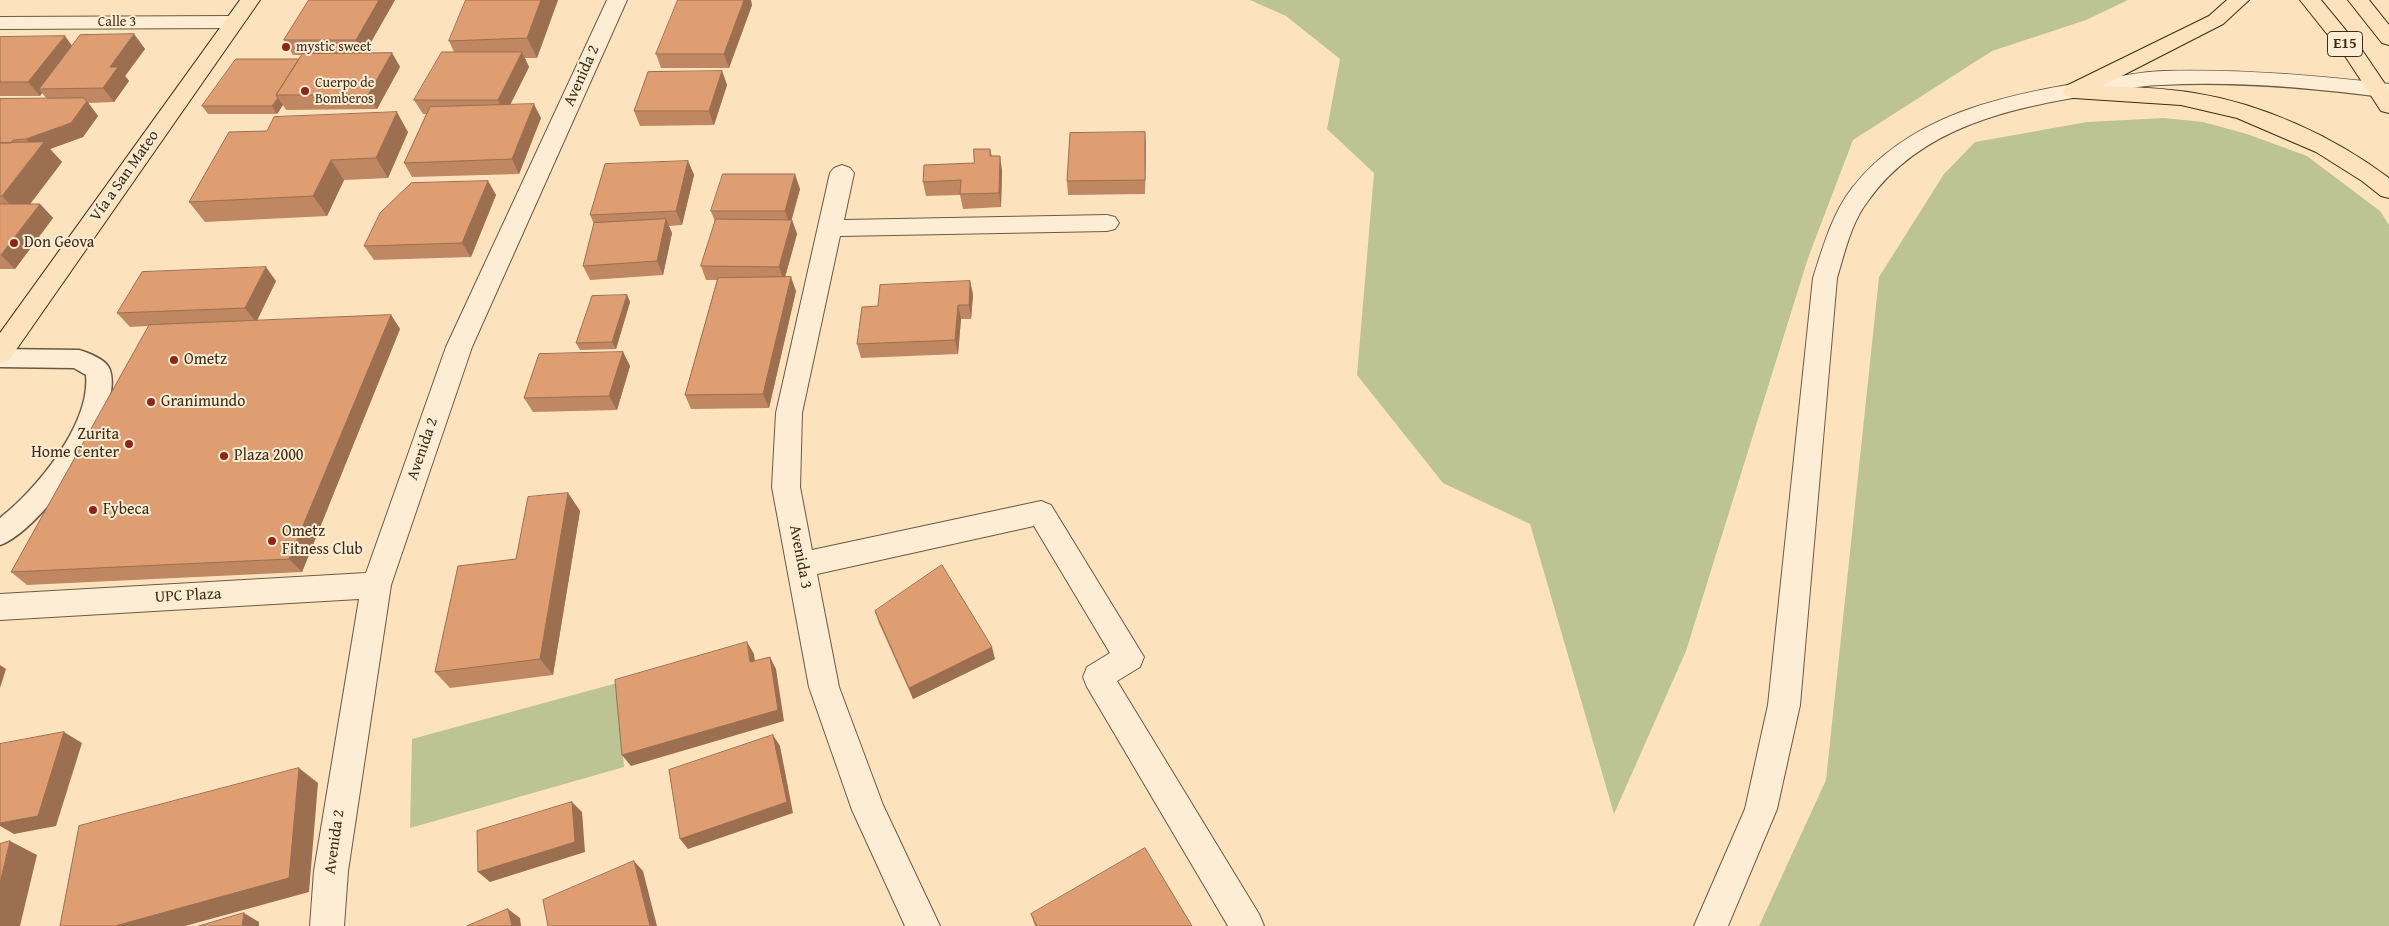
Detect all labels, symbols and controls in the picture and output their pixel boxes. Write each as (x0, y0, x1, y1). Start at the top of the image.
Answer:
street label: Calle 3 (98, 14, 136, 30)
road number: E15 (2328, 32, 2362, 56)
place label: mystic sweet (296, 39, 371, 55)
marker: mystic sweet (280, 41, 292, 53)
street label: Avenida 2 (560, 42, 604, 110)
place label: Cuerpo de Bomberos (315, 75, 374, 108)
marker: Cuerpo de Bomberos (299, 85, 311, 97)
street label: Vía a San Mateo (86, 127, 164, 225)
place label: Don Geova (24, 233, 94, 253)
marker: Don Geova (8, 237, 20, 249)
place label: Ometz (184, 350, 227, 370)
marker: Ometz (168, 354, 180, 366)
place label: Granimundo (161, 392, 245, 412)
marker: Granimundo (145, 396, 157, 408)
street label: Avenida 2 (403, 415, 443, 483)
place label: Zurita Home Center (31, 425, 119, 463)
marker: Zurita Home Center (123, 438, 135, 450)
place label: Plaza 2000 (234, 446, 304, 466)
marker: Plaza 2000 (218, 450, 230, 462)
place label: Fybeca (103, 500, 149, 520)
marker: Fybeca (87, 504, 99, 516)
place label: Ometz Fitness Club (282, 522, 363, 560)
street label: Avenida 3 (784, 523, 816, 591)
marker: Ometz Fitness Club (266, 535, 278, 547)
street label: UPC Plaza (154, 585, 222, 607)
street label: Avenida 2 (321, 809, 349, 875)

